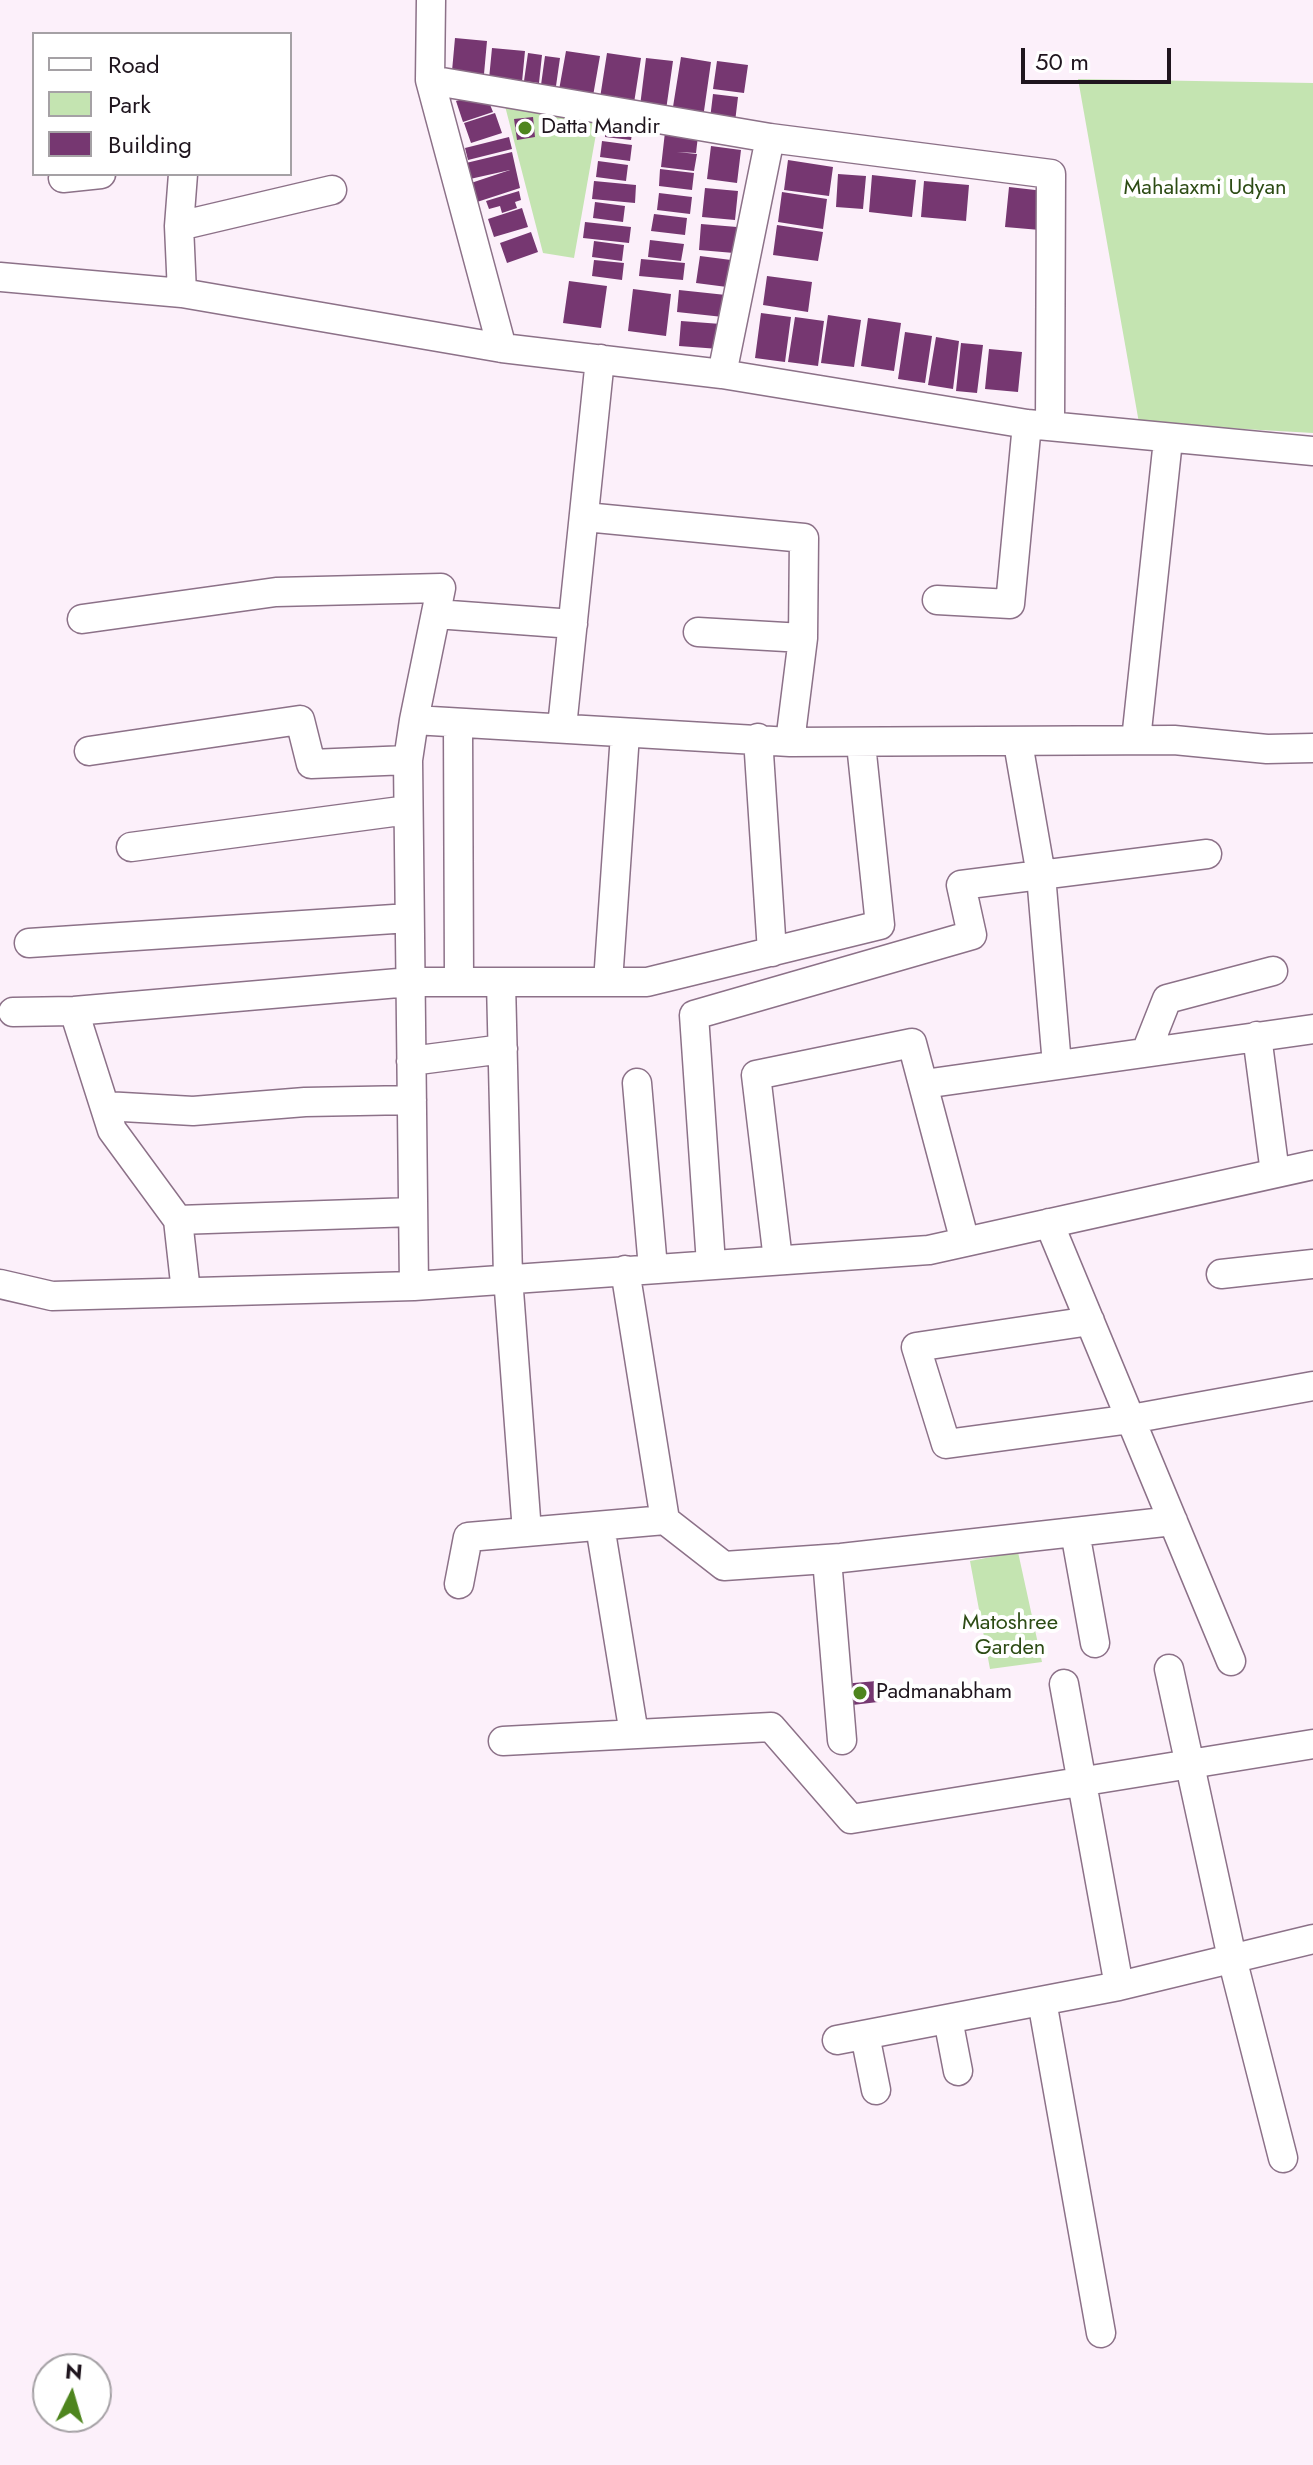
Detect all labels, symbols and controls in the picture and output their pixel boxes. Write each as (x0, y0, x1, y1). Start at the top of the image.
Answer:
legend (32, 32, 292, 176)
scale bar (1025, 32, 1175, 82)
text: 50 m (1035, 44, 1089, 79)
text: Road (108, 47, 160, 82)
text: Park (108, 87, 151, 122)
place label: Datta Mandir (541, 115, 660, 141)
marker: Datta Mandir (516, 119, 534, 137)
text: Building (108, 127, 192, 162)
park label: Mahalaxmi Udyan (1123, 176, 1287, 202)
park label: Matoshree Garden (962, 1611, 1058, 1662)
place label: Padmanabham (876, 1680, 1012, 1706)
marker: Padmanabham (851, 1684, 869, 1702)
north arrow (32, 2353, 112, 2433)
text: N (64, 2354, 84, 2388)

